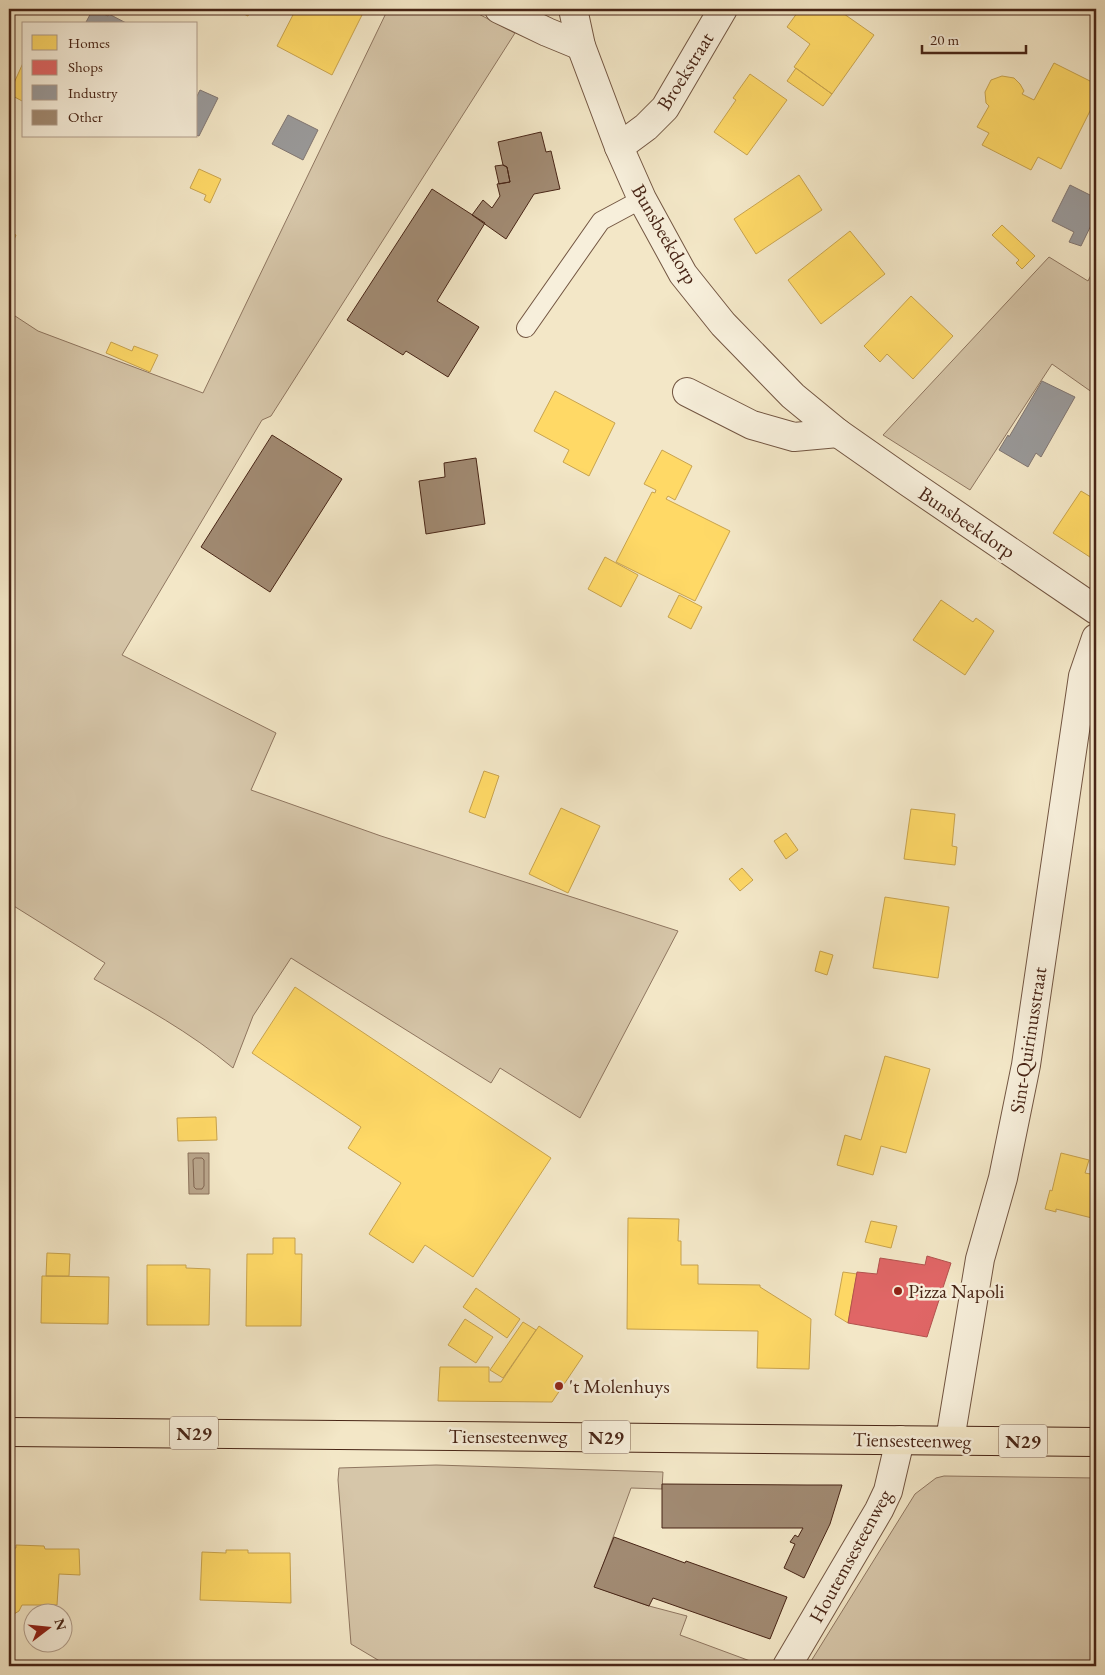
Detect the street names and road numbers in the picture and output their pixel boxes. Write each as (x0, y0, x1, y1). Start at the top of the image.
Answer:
street label: Broekstraat (651, 27, 719, 115)
street label: Bunsbeekdorp (626, 179, 704, 289)
street label: Bunsbeekdorp (914, 480, 1020, 564)
street label: Sint-Quirinusstraat (1004, 964, 1053, 1115)
road number: N29 (170, 1416, 218, 1450)
road number: N29 (582, 1420, 630, 1454)
street label: Tiensesteenweg (449, 1423, 568, 1449)
road number: N29 (999, 1424, 1047, 1458)
street label: Tiensesteenweg (852, 1426, 972, 1454)
street label: Houtemsesteenweg (803, 1485, 897, 1627)

